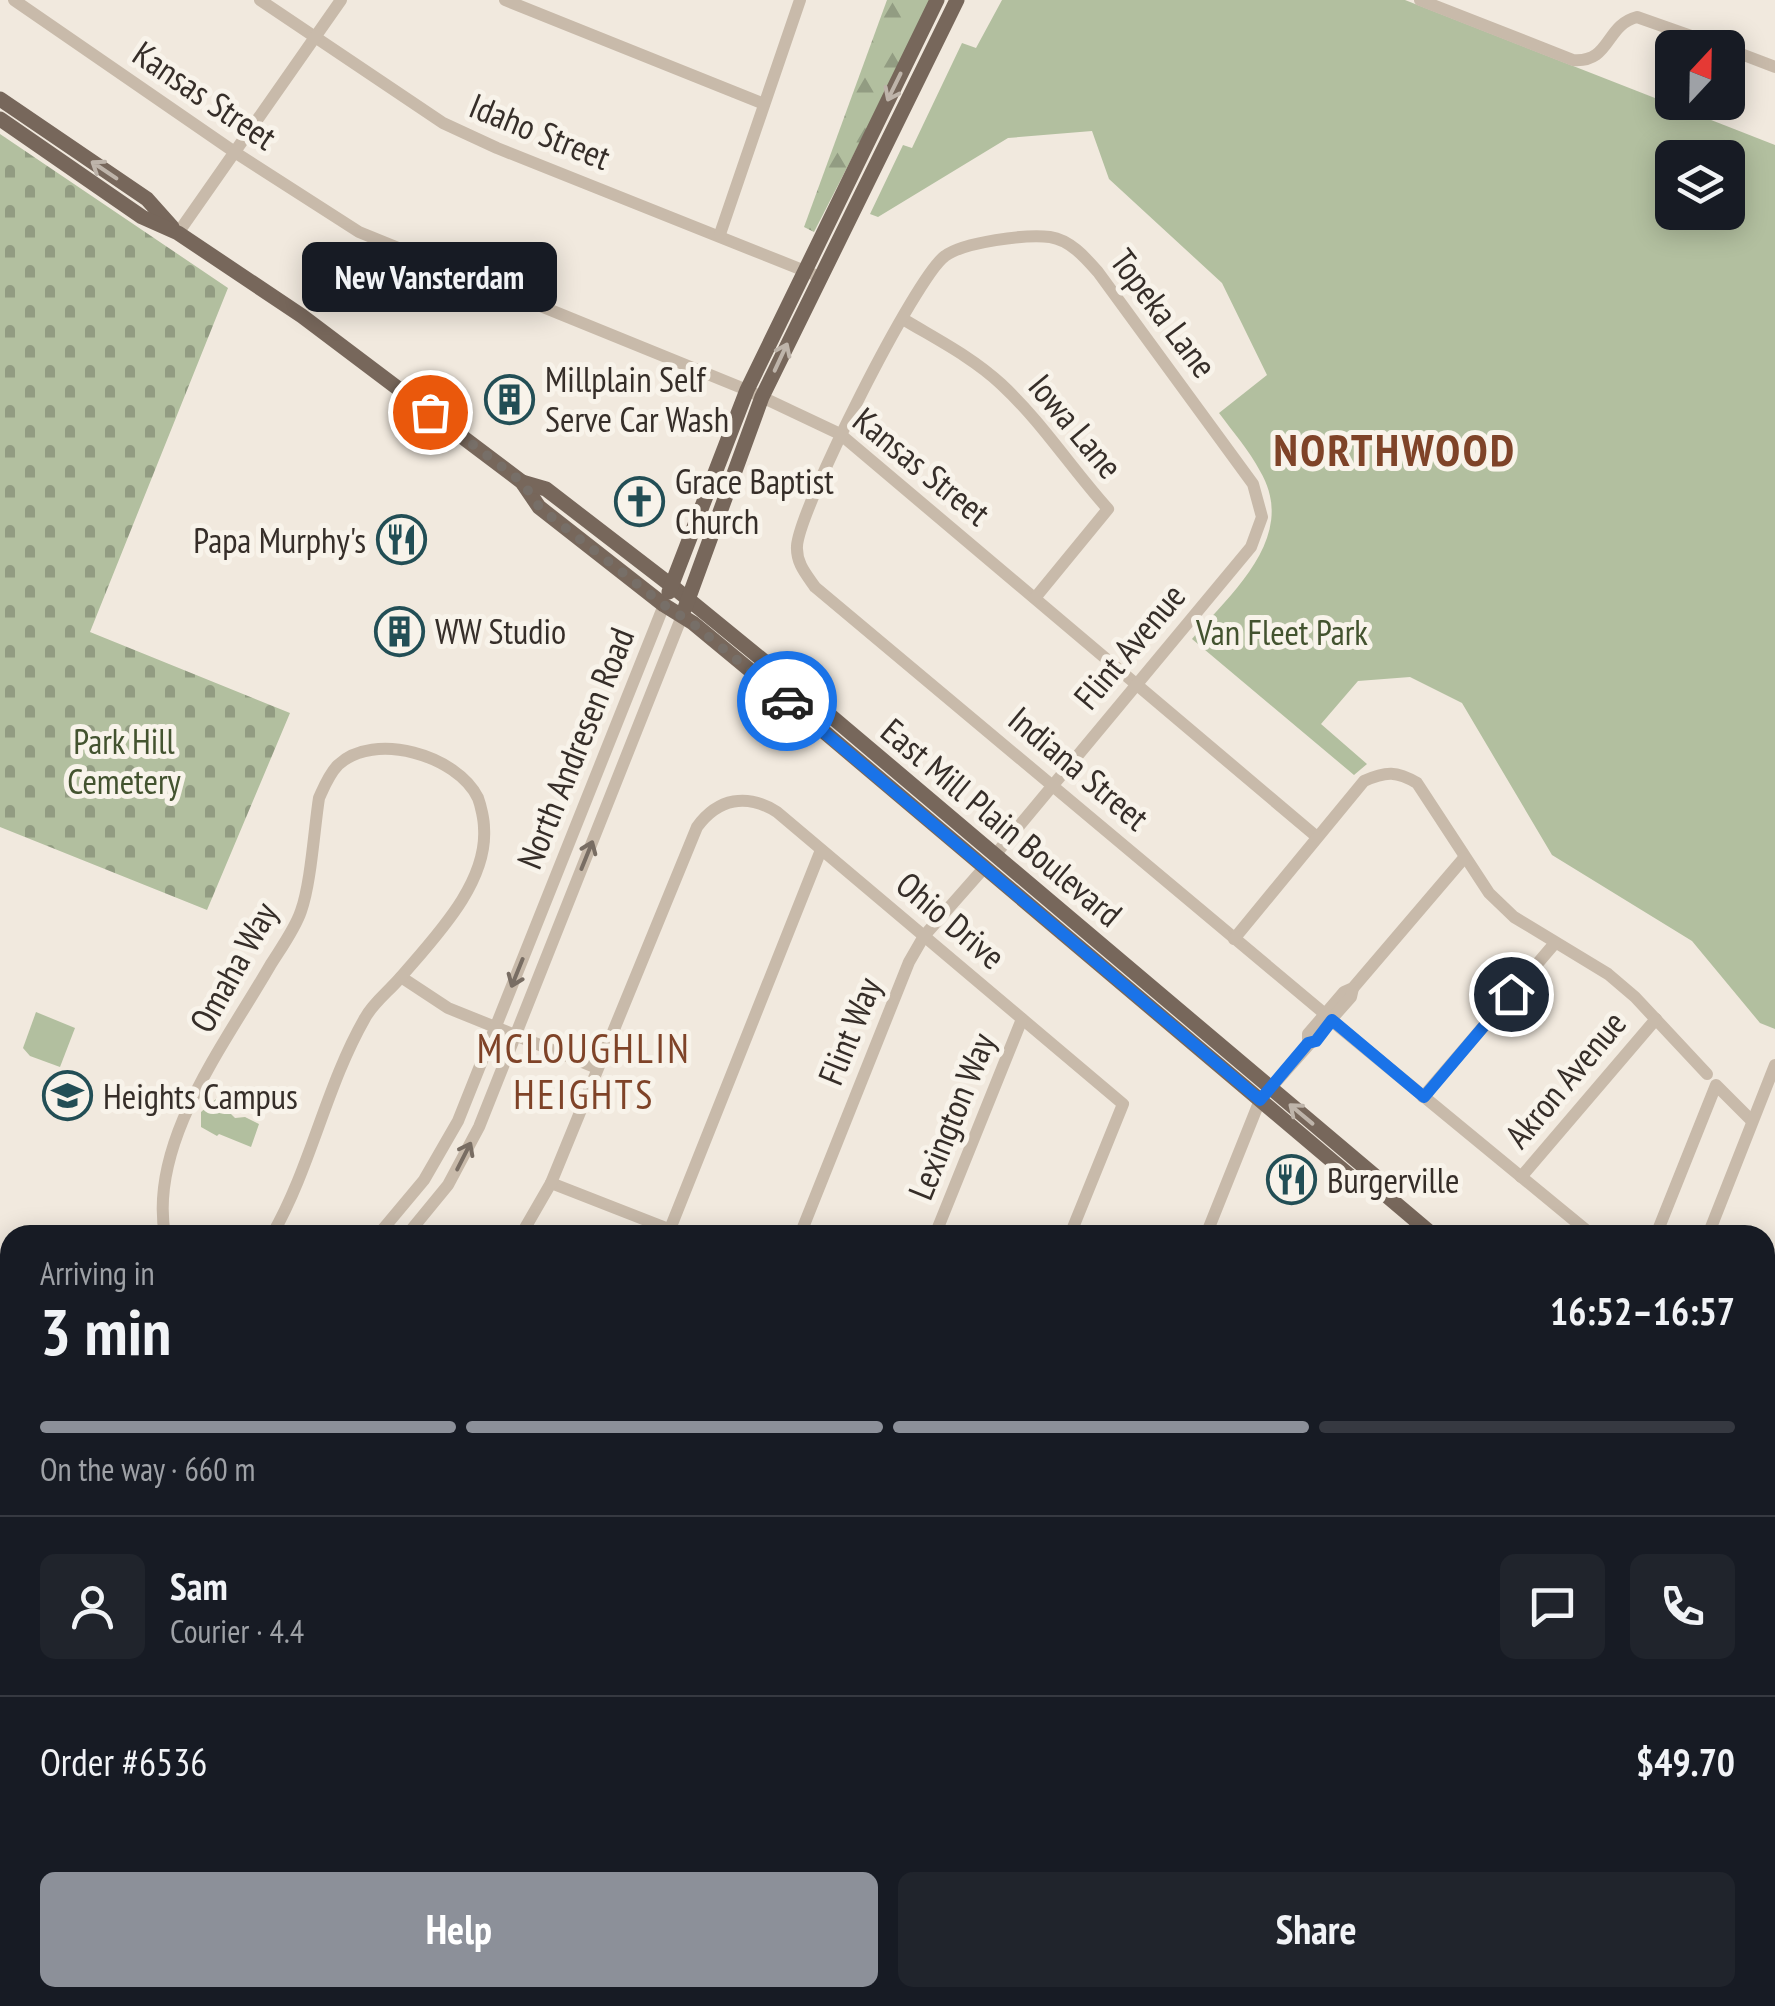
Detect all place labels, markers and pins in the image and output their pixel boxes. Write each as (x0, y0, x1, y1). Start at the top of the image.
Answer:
callout: New Vansterdam (302, 242, 558, 312)
place label: Millplain Self Serve Car Wash (545, 356, 729, 442)
pin (388, 370, 473, 455)
building icon: Millplain Self Serve Car Wash (484, 373, 536, 425)
place label: Grace Baptist Church (675, 458, 834, 544)
church icon: Grace Baptist Church (614, 475, 666, 527)
restaurant icon: Papa Murphy's (375, 514, 427, 566)
place label: Papa Murphy's (193, 517, 366, 563)
building icon: WW Studio (374, 605, 426, 657)
place label: WW Studio (435, 608, 566, 654)
pin (1469, 952, 1554, 1037)
school or university icon: Heights Campus (42, 1070, 94, 1122)
place label: Heights Campus (103, 1073, 298, 1119)
restaurant icon: Burgerville (1266, 1154, 1318, 1206)
place label: Burgerville (1327, 1157, 1459, 1203)

